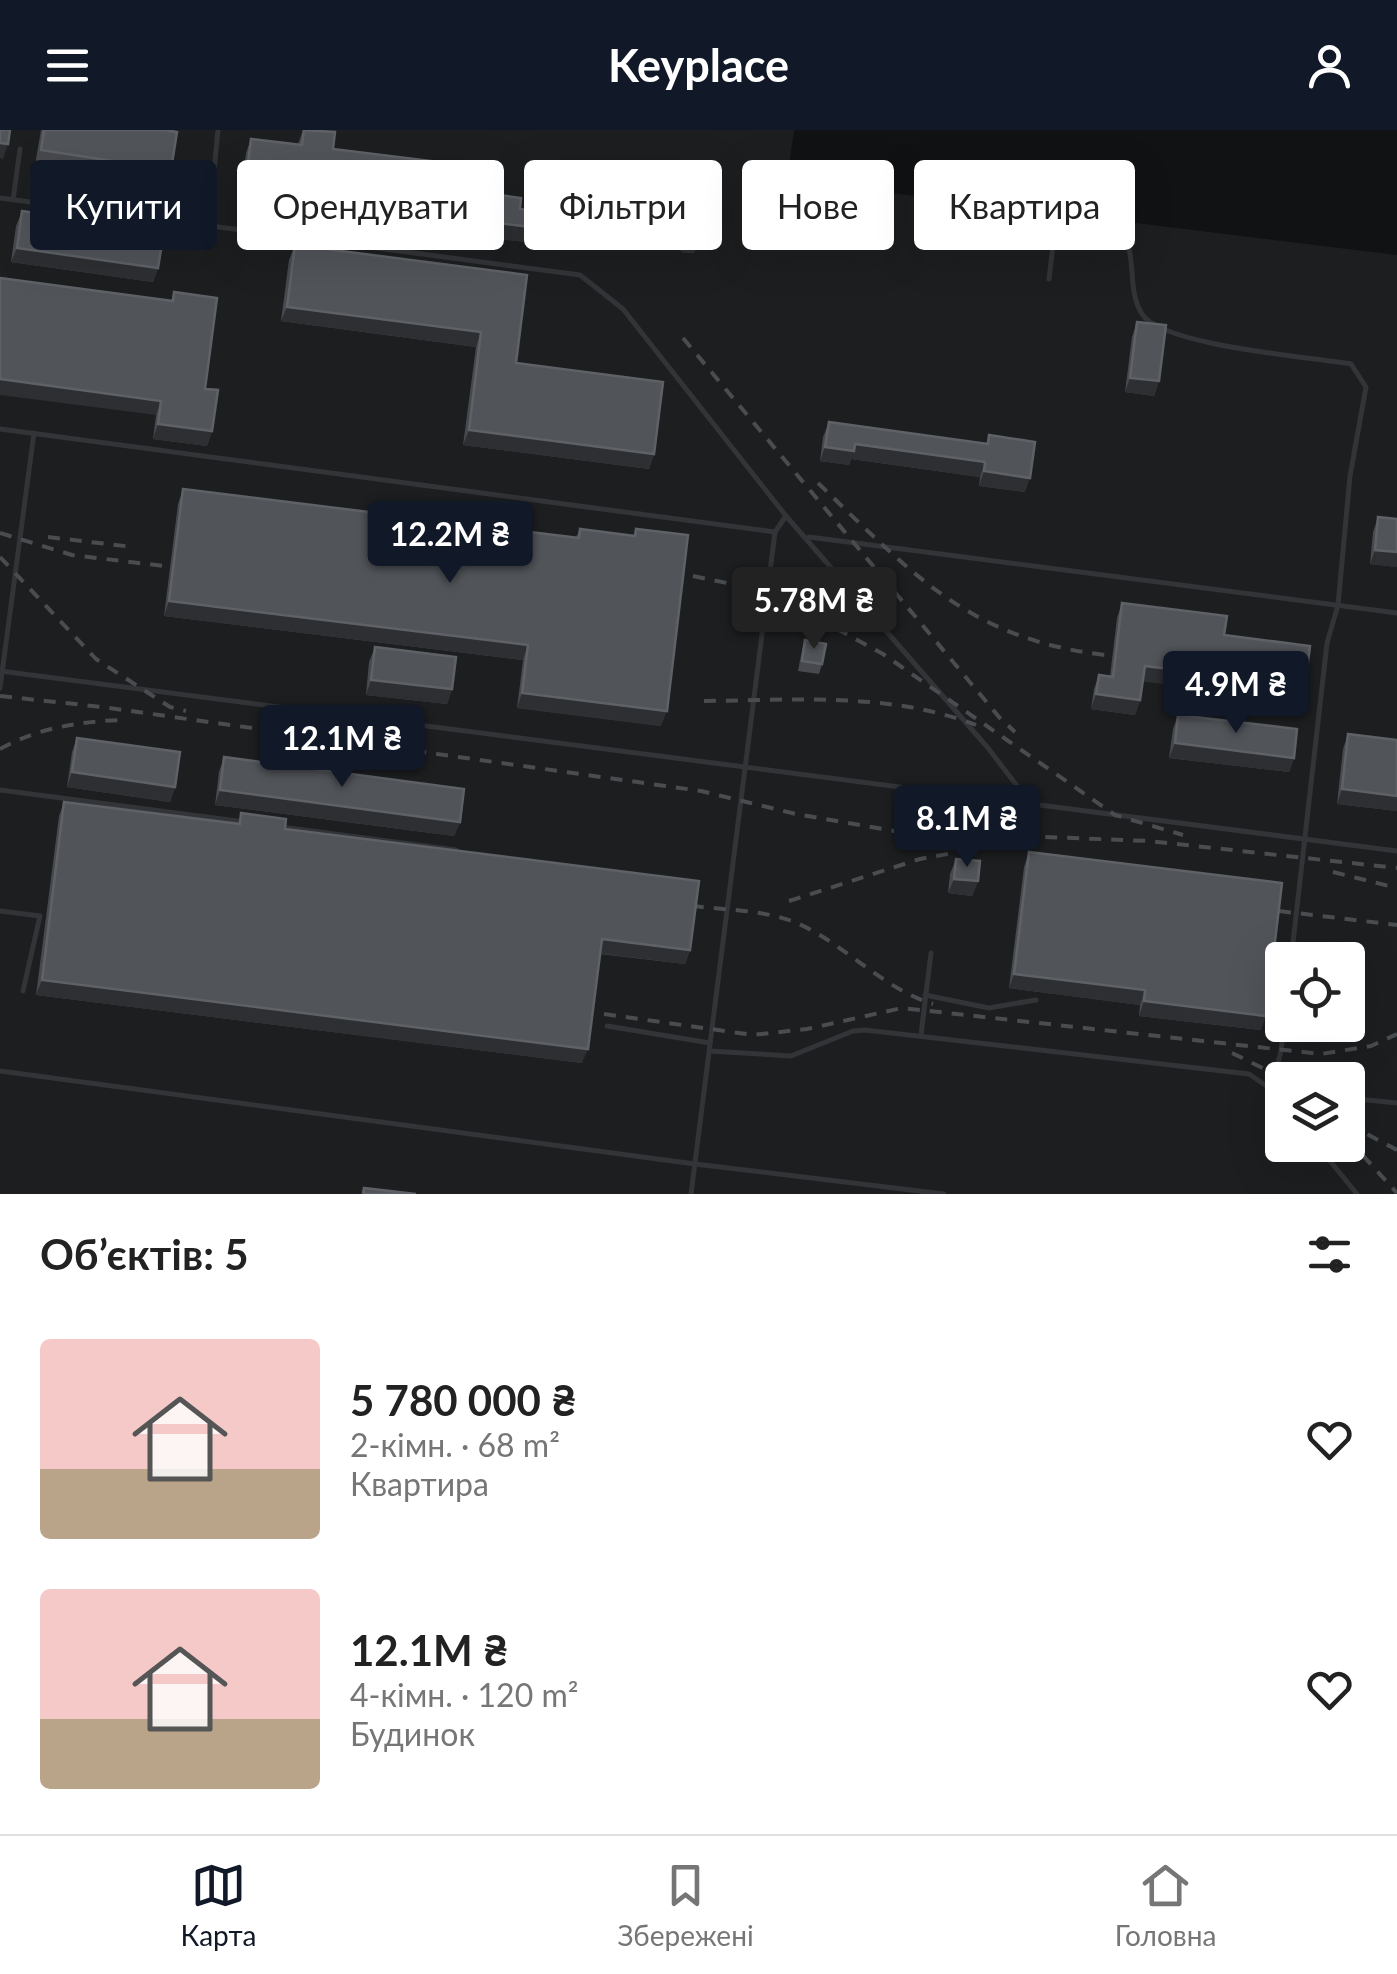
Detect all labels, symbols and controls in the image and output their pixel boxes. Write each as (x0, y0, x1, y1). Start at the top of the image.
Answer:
icon: menu (40, 38, 95, 93)
text: Keyplace (608, 38, 789, 92)
icon: person (1302, 38, 1357, 93)
chip: Купити (30, 160, 217, 250)
chip: Орендувати (237, 160, 504, 250)
chip: Фільтри (524, 160, 722, 250)
chip: Нове (742, 160, 894, 250)
chip: Квартира (914, 160, 1135, 250)
pin: 12.2M ₴ (358, 501, 542, 586)
text: 12.2M ₴ (390, 514, 510, 553)
pin: 5.78M ₴ (722, 567, 906, 652)
text: 5.78M ₴ (754, 580, 874, 619)
pin: 4.9M ₴ (1155, 651, 1317, 736)
text: 4.9M ₴ (1185, 664, 1287, 703)
pin: 12.1M ₴ (250, 705, 434, 790)
text: 12.1M ₴ (282, 718, 402, 757)
pin: 8.1M ₴ (886, 785, 1048, 870)
text: 8.1M ₴ (916, 798, 1018, 837)
map controls (1265, 942, 1365, 1162)
button: locate (1265, 942, 1365, 1042)
button: layers (1265, 1062, 1365, 1162)
icon: filters (1302, 1227, 1357, 1282)
text: Об’єктів: 5 (40, 1229, 249, 1279)
text: 5 780 000 ₴ (350, 1375, 577, 1425)
icon: home (120, 1379, 240, 1499)
icon: heart (1302, 1412, 1357, 1467)
text: 2-кімн. · 68 m² (350, 1425, 560, 1464)
text: Квартира (350, 1464, 489, 1503)
text: 12.1M ₴ (350, 1625, 508, 1675)
icon: home (120, 1629, 240, 1749)
icon: heart (1302, 1662, 1357, 1717)
text: 4-кімн. · 120 m² (350, 1675, 578, 1714)
text: Будинок (350, 1714, 475, 1753)
tab: Карта (181, 1858, 256, 1952)
tab: Збережені (618, 1858, 754, 1952)
tab: Головна (1115, 1858, 1216, 1952)

